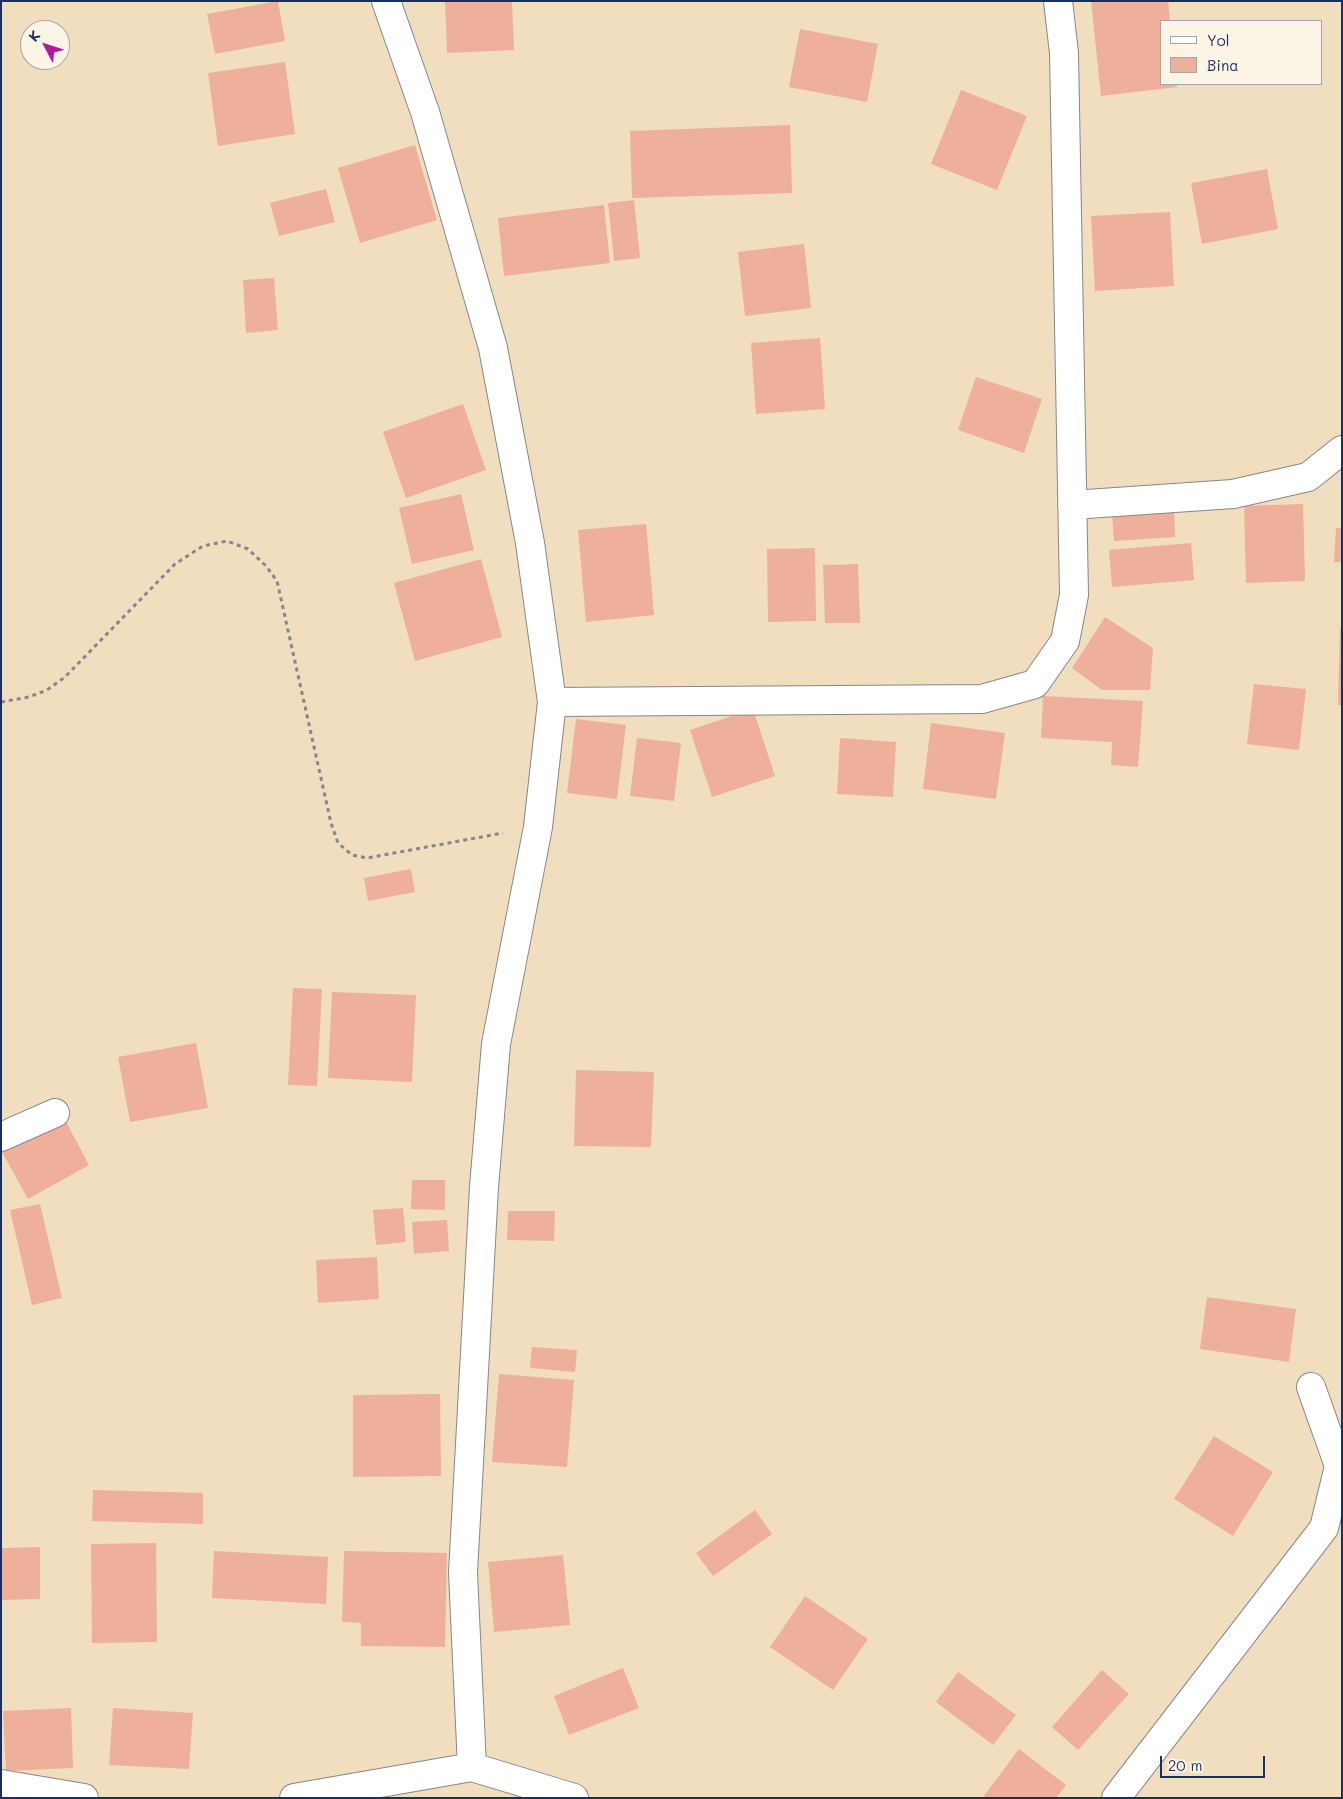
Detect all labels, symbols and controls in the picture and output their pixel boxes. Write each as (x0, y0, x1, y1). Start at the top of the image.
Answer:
north arrow (20, 20, 70, 70)
legend (1160, 20, 1323, 85)
text: K (24, 26, 44, 45)
text: Yol (1207, 30, 1230, 50)
text: Bina (1207, 55, 1239, 75)
scale bar (1163, 1746, 1268, 1778)
text: 20 m (1168, 1755, 1202, 1775)

